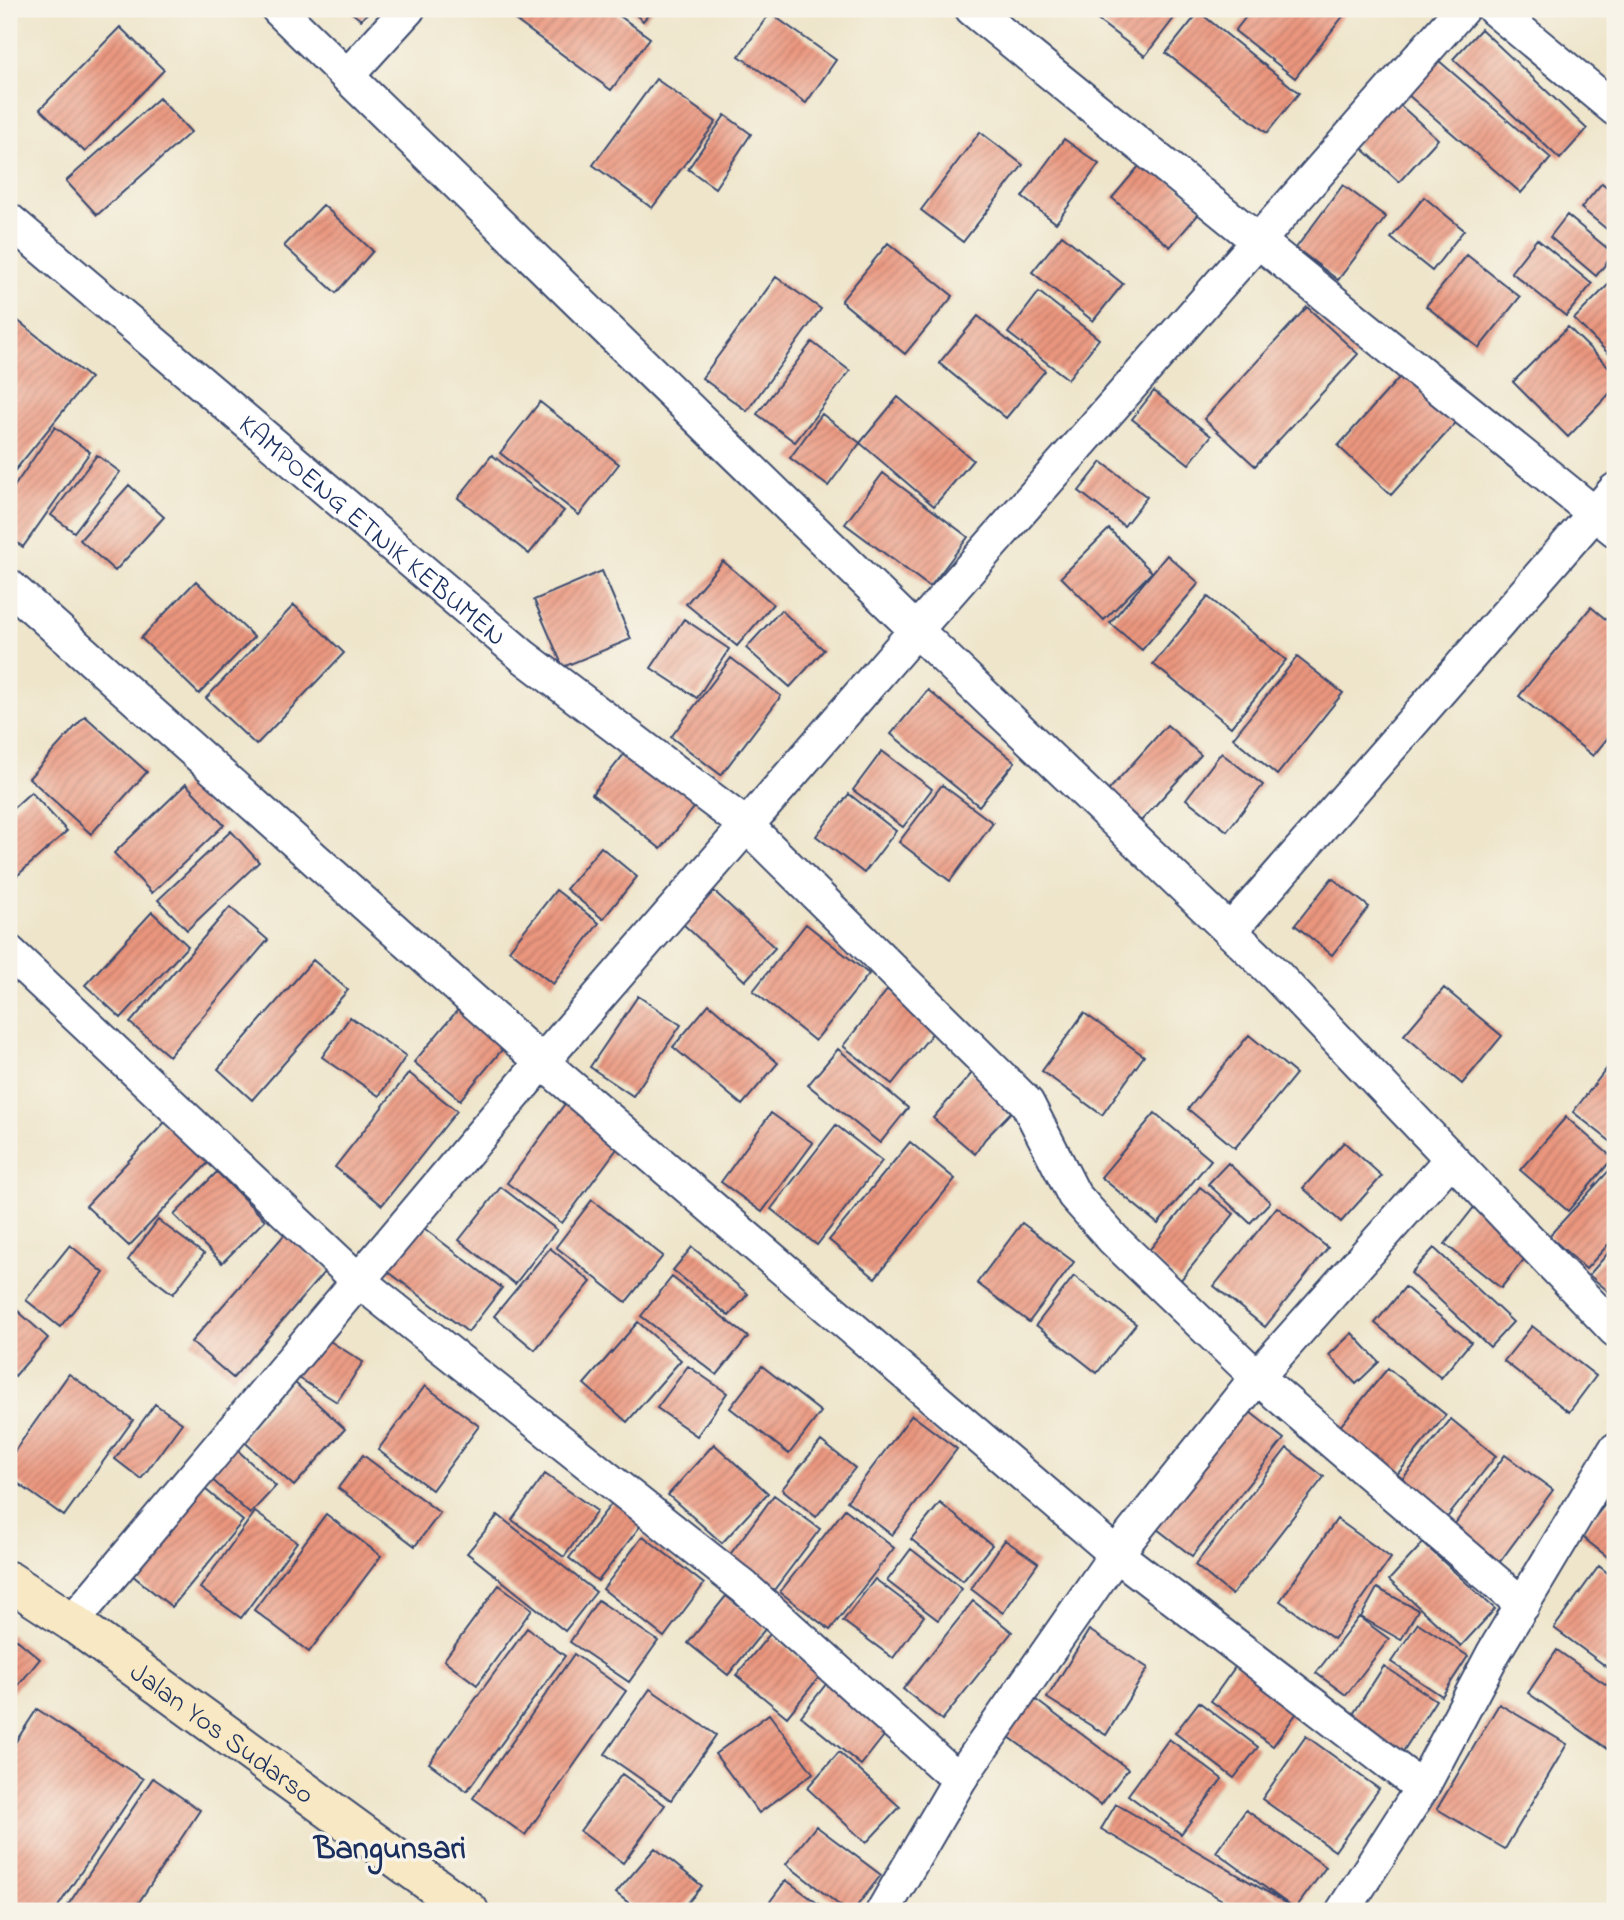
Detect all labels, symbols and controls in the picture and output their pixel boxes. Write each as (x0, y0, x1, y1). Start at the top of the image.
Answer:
street label: KAMPOENG ETNIK KEBUMEN (228, 406, 514, 658)
street label: Jalan Yos Sudarso (120, 1654, 322, 1816)
district label: Bangunsari (312, 1827, 466, 1875)

